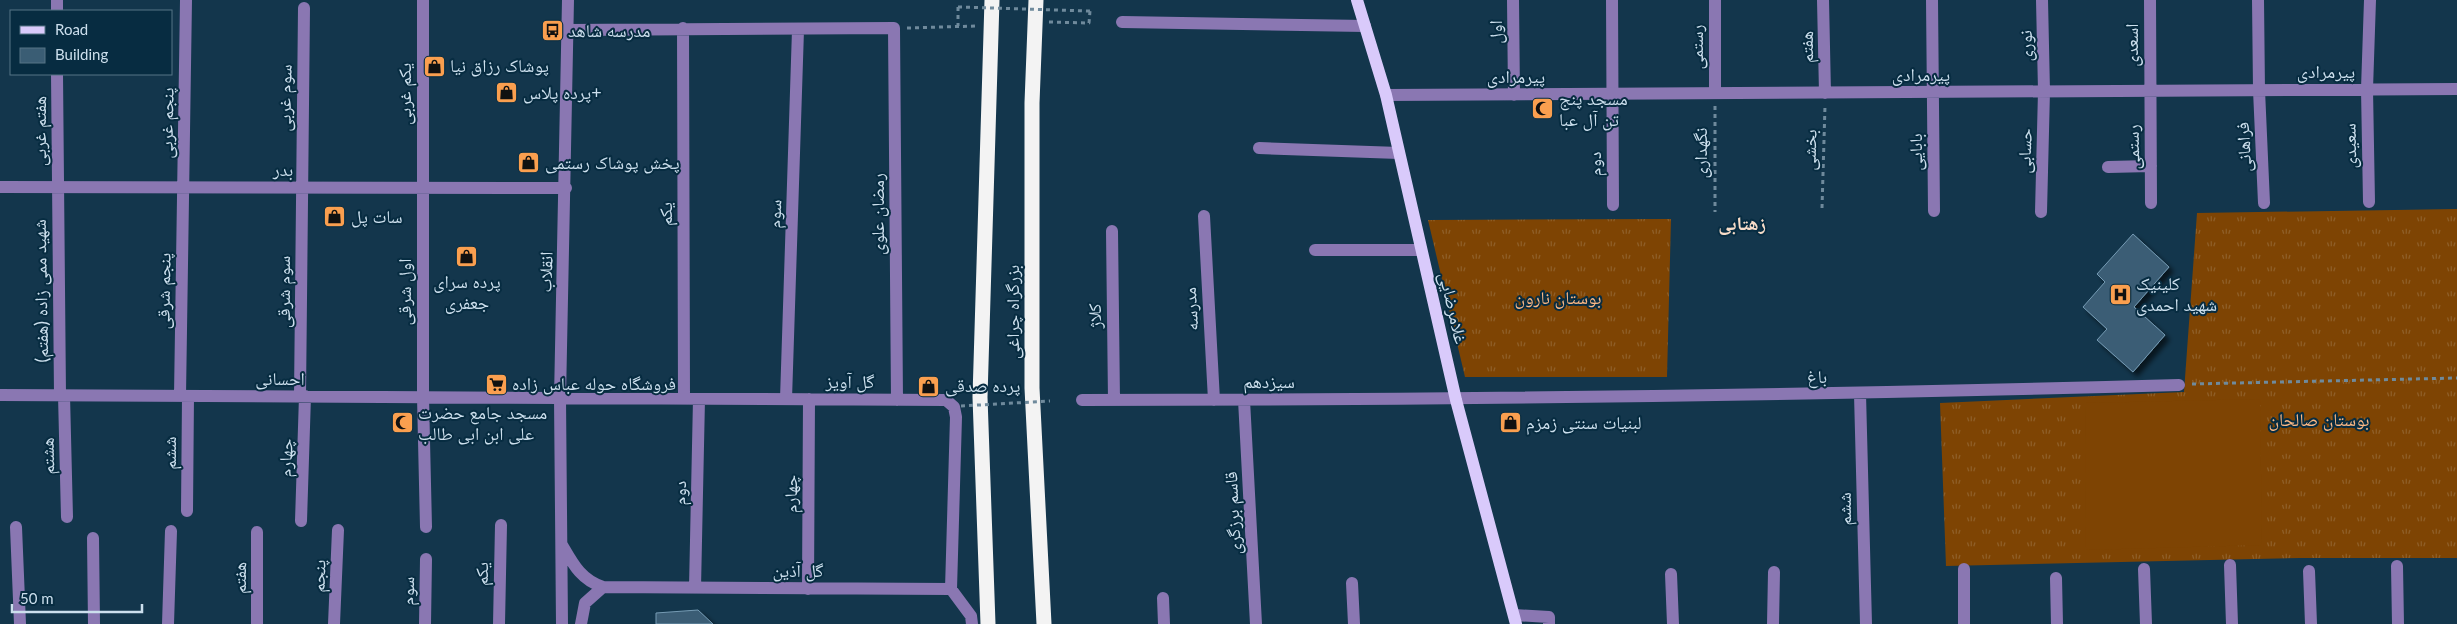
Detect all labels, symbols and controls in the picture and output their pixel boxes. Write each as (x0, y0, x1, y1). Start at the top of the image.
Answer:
legend (10, 10, 172, 75)
bus stop icon: مدرسه شاهد (540, 19, 564, 43)
place label: مدرسه شاهد (568, 19, 650, 41)
text: Road (55, 20, 88, 38)
street label: اول (1484, 20, 1507, 44)
street label: اسعدی (2120, 23, 2143, 67)
street label: رستمی (1685, 24, 1708, 70)
street label: نوری (2014, 30, 2037, 62)
street label: هفتم (1795, 31, 1819, 63)
text: Building (55, 45, 108, 63)
shop icon: پوشاک رزاق نیا (422, 54, 446, 78)
place label: پوشاک رزاق نیا (450, 54, 549, 77)
street label: پیرمرادی (2297, 60, 2355, 83)
street label: یکم غربی (393, 63, 417, 125)
street label: پیرمرادی (1892, 63, 1950, 86)
street label: سوم غربی (272, 64, 298, 132)
street label: پیرمرادی (1487, 65, 1545, 88)
shop icon: پرده پلاس+ (495, 81, 519, 105)
place label: پرده پلاس+ (523, 81, 602, 104)
street label: پنجم غربی (154, 87, 180, 159)
place label: مسجد پنج تن آل عبا (1559, 87, 1628, 131)
street label: هفتم غربی (28, 96, 52, 166)
mosque icon: مسجد پنج تن آل عبا (1531, 97, 1555, 121)
street label: فراهانی (2231, 121, 2256, 173)
street label: سعیدی (2338, 123, 2361, 169)
street label: رستمی (2121, 124, 2144, 170)
street label: نگهداری (1689, 127, 1712, 178)
street label: حسابی (2012, 128, 2037, 174)
street label: بخشی (1797, 129, 1822, 171)
street label: بابایی (1904, 133, 1927, 171)
shop icon: پخش پوشاک رستمی (517, 151, 541, 175)
place label: پخش پوشاک رستمی (545, 151, 680, 174)
street label: دوم (1583, 152, 1607, 176)
street label: بدر (272, 158, 293, 181)
street label: رمضان علوی (866, 173, 889, 255)
street label: سوم (762, 199, 788, 229)
street label: یکم (654, 202, 678, 226)
shop icon: سات پل (323, 205, 347, 229)
place label: سات پل (351, 205, 403, 228)
district label: زهتابی (1718, 211, 1766, 235)
street label: شهید ممی زاده (هفتم) (28, 219, 54, 363)
shop icon: پرده سرای جعفری (455, 245, 479, 269)
street label: انقلاب (533, 251, 557, 293)
street label: پنجم شرقی (151, 253, 177, 329)
street label: سوم شرقی (272, 256, 296, 328)
street label: اول شرقی (393, 258, 416, 326)
street label: بزرگراه چراغی (1001, 265, 1024, 359)
place label: پرده سرای جعفری (433, 270, 501, 314)
street label: غلامرضایی (1434, 270, 1473, 346)
place label: کلینیک شهید احمدی (2136, 272, 2217, 316)
hospital icon: کلینیک شهید احمدی (2108, 282, 2132, 306)
park label: بوستان نارون (1515, 286, 1601, 309)
street label: مدرسه (1178, 287, 1202, 331)
street label: کلاژ (1083, 303, 1105, 330)
street label: باغ (1807, 365, 1827, 388)
street label: احسانی (255, 367, 305, 390)
street label: گل آویز (825, 370, 875, 393)
street label: سیزدهم (1243, 370, 1295, 394)
supermarket icon: فروشگاه حوله عباس زاده (484, 372, 508, 396)
place label: فروشگاه حوله عباس زاده (512, 372, 676, 395)
shop icon: پرده صدقی (917, 374, 941, 398)
place label: پرده صدقی (945, 374, 1020, 397)
place label: مسجد جامع حضرت علی ابن ابی طالب (418, 401, 547, 445)
park label: بوستان صالحان (2268, 408, 2370, 431)
mosque icon: مسجد جامع حضرت علی ابن ابی طالب (390, 411, 414, 435)
shop icon: لبنیات سنتی زمزم (1498, 411, 1522, 435)
place label: لبنیات سنتی زمزم (1526, 411, 1642, 435)
street label: ششم (158, 436, 182, 470)
street label: هشتم (36, 437, 60, 475)
street label: چهارم (273, 438, 299, 478)
street label: قاسم برزگری (1219, 471, 1247, 555)
street label: چهارم (779, 475, 803, 513)
street label: دوم (668, 480, 692, 506)
street label: ششم (1833, 492, 1857, 526)
street label: پنجم (306, 559, 332, 593)
street label: گل آذین (772, 559, 824, 582)
street label: هفتم (228, 562, 252, 594)
street label: یکم (470, 562, 494, 586)
street label: سوم (396, 576, 420, 606)
scale bar (12, 582, 142, 614)
text: 50 m (20, 589, 54, 607)

